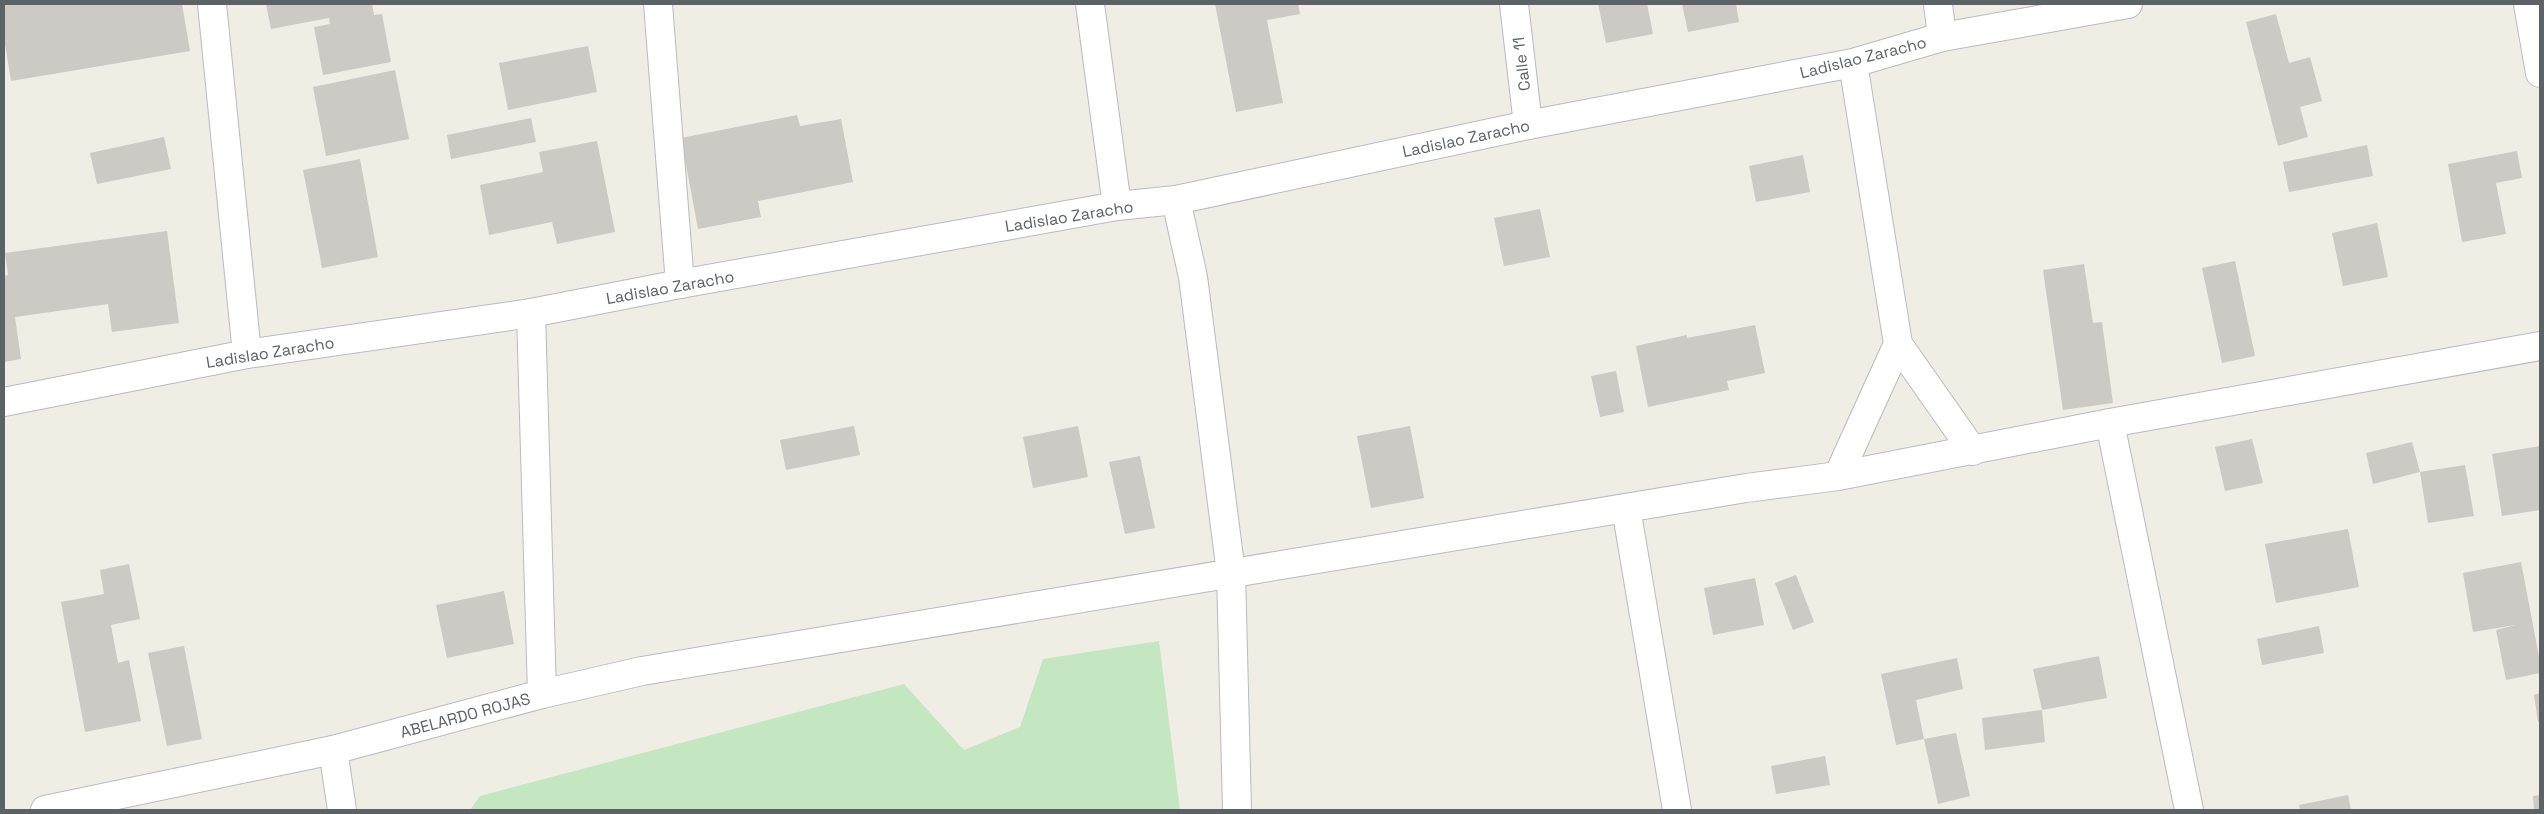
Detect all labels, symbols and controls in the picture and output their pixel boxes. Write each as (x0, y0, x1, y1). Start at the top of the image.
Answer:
street label: Ladislao Zaracho (1798, 32, 1929, 83)
street label: Calle 11 (1508, 36, 1535, 92)
street label: Ladislao Zaracho (1400, 115, 1532, 162)
street label: Ladislao Zaracho (1003, 196, 1135, 237)
street label: Ladislao Zaracho (604, 266, 736, 309)
street label: Ladislao Zaracho (204, 332, 336, 373)
street label: ABELARDO ROJAS (398, 688, 533, 743)

